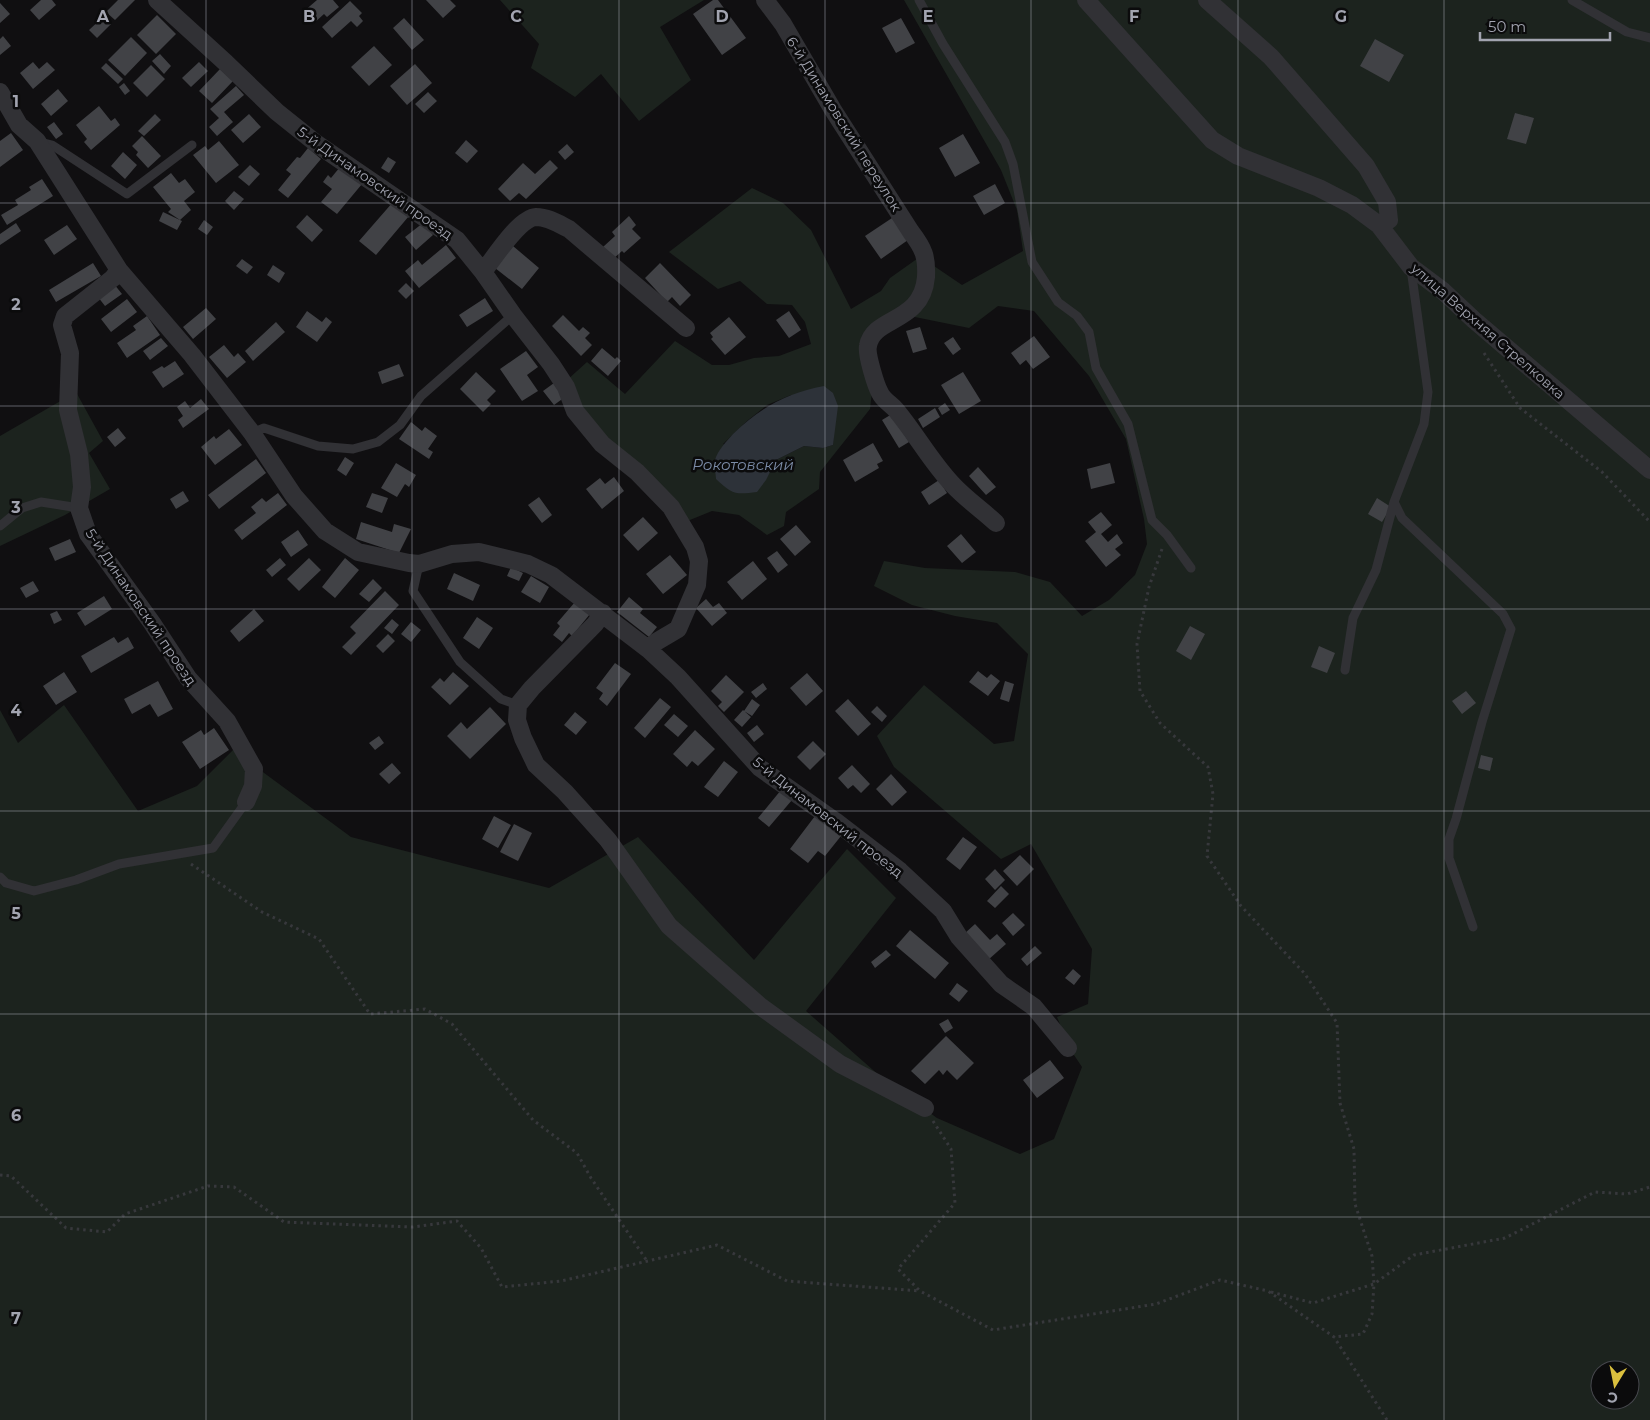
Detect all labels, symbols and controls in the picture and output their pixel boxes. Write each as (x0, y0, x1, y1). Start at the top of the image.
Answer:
text: A (96, 7, 110, 26)
text: B (303, 7, 315, 26)
text: C (510, 7, 522, 26)
text: D (715, 7, 729, 26)
text: E (923, 7, 933, 26)
text: F (1129, 7, 1139, 26)
text: G (1335, 7, 1347, 26)
scale bar (1480, 10, 1610, 42)
text: 50 m (1488, 17, 1526, 36)
street label: 6-й Динамовский переулок (783, 33, 905, 215)
text: 1 (13, 92, 19, 111)
street label: 5-й Динамовский проезд (294, 122, 456, 244)
street label: улица Верхняя Стрелковка (1407, 259, 1569, 403)
text: 2 (11, 295, 21, 314)
water label: Рокотовский (692, 455, 794, 474)
text: 3 (10, 498, 21, 517)
street label: 5-й Динамовский проезд (82, 525, 200, 689)
text: 4 (10, 701, 22, 720)
street label: 5-й Динамовский проезд (749, 753, 907, 881)
text: 5 (11, 904, 21, 923)
text: 6 (11, 1106, 21, 1125)
text: 7 (11, 1309, 21, 1328)
north arrow (1590, 1360, 1640, 1410)
text: С (1606, 1388, 1619, 1408)

